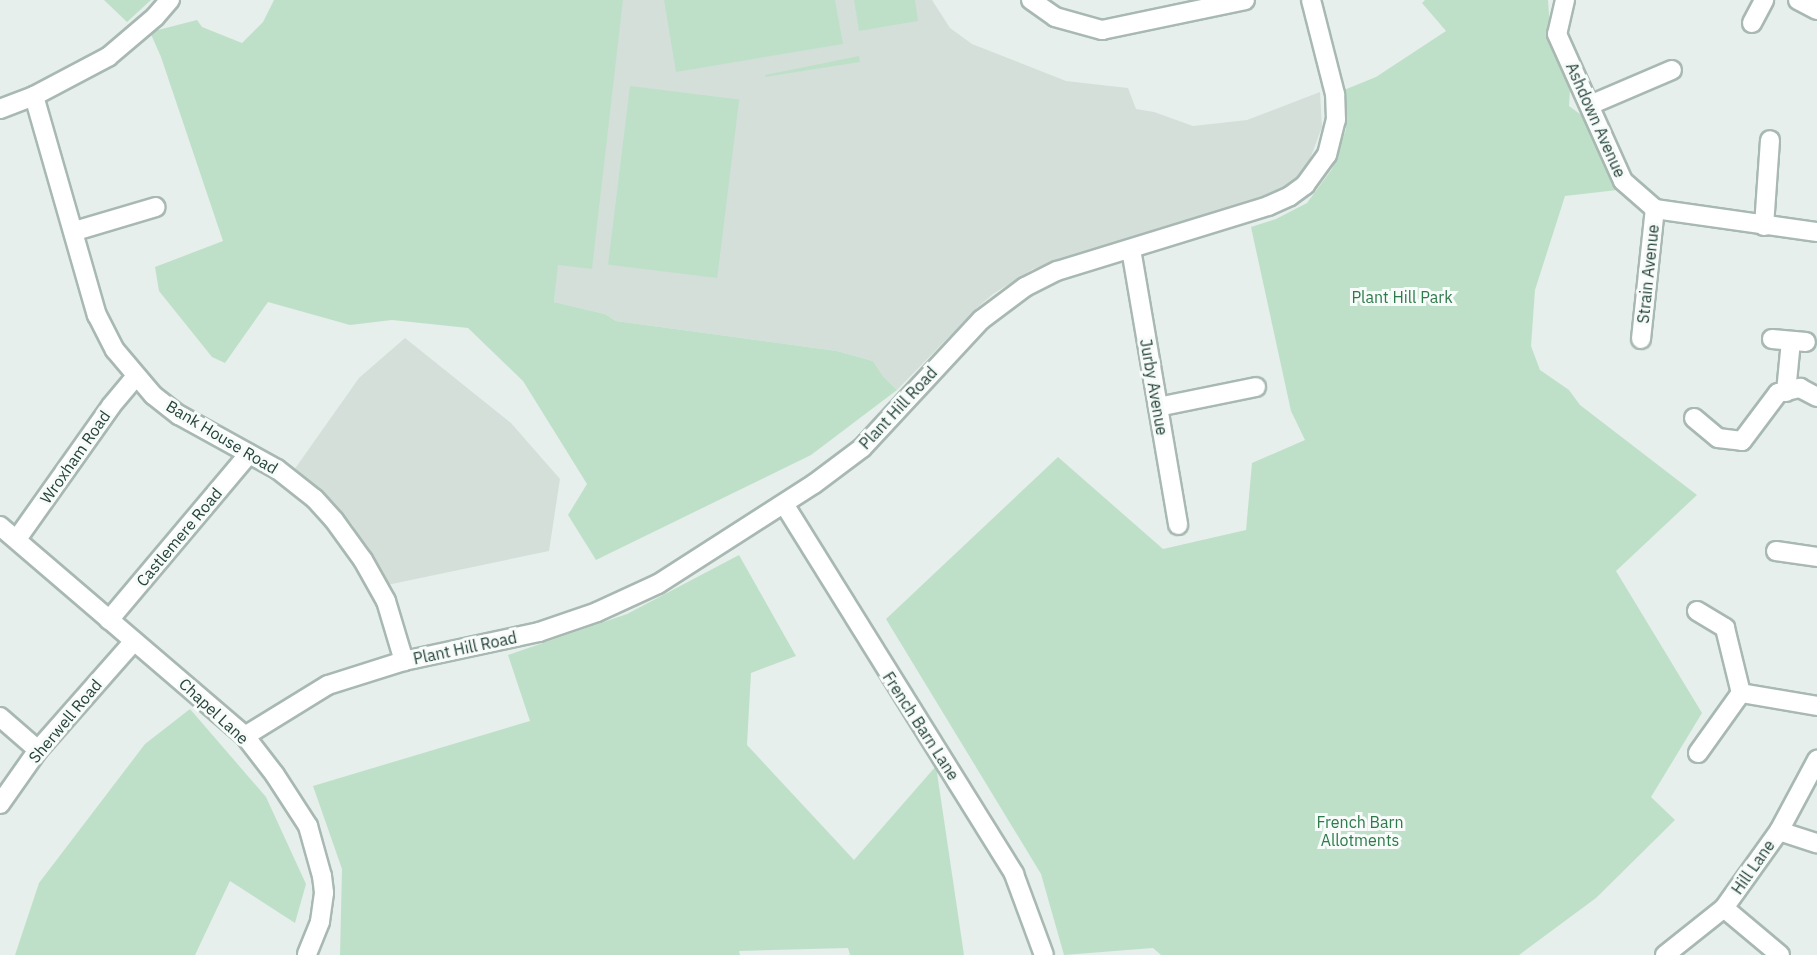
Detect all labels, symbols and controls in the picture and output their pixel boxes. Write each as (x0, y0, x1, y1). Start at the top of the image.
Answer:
street label: Ashdown Avenue (1562, 60, 1630, 180)
street label: Strain Avenue (1633, 223, 1663, 325)
park label: Plant Hill Park (1351, 287, 1453, 307)
street label: Jurby Avenue (1136, 337, 1172, 437)
street label: Plant Hill Road (855, 363, 941, 453)
street label: Bank House Road (163, 396, 281, 478)
street label: Wroxham Road (36, 407, 114, 507)
street label: Castlemere Road (132, 484, 226, 590)
street label: Plant Hill Road (411, 628, 519, 668)
street label: French Barn Lane (879, 668, 963, 784)
street label: Chapel Lane (175, 674, 253, 748)
street label: Sherwell Road (24, 675, 106, 767)
park label: French Barn Allotments (1316, 812, 1404, 850)
street label: Hill Lane (1727, 836, 1779, 898)

